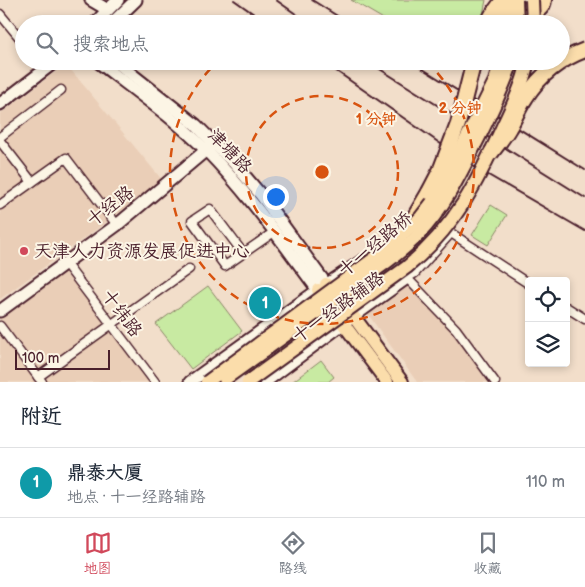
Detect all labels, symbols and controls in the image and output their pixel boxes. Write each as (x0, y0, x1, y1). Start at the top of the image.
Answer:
search box (15, 15, 570, 70)
icon: search (33, 29, 61, 57)
text: 搜索地点 (73, 33, 149, 56)
text: 2 分钟 (438, 99, 482, 118)
text: 1 分钟 (356, 110, 396, 129)
street label: 津塘路 (203, 125, 256, 178)
centre of rings (313, 163, 331, 181)
street label: 十经路 (83, 181, 138, 231)
your location (263, 184, 289, 210)
street label: 十一经路桥 (334, 207, 417, 281)
place label: 天津人力资源发展促进中心 (34, 241, 250, 262)
marker: 天津人力资源发展促进中心 (18, 245, 30, 257)
street label: 十一经路辅路 (288, 267, 388, 348)
map controls (525, 277, 570, 367)
button: locate (525, 277, 570, 322)
pin: 1 (249, 284, 281, 322)
street label: 十纬路 (97, 285, 146, 341)
button: layers (525, 322, 570, 367)
scale bar (15, 347, 110, 370)
text: 100 m (22, 350, 59, 367)
text: 附近 (20, 404, 62, 429)
text: 鼎泰大厦 (67, 462, 143, 485)
text: 1 (33, 473, 39, 492)
text: 110 m (526, 473, 565, 492)
text: 地点 · 十一经路辅路 (67, 488, 205, 507)
tab: 地图 (84, 529, 112, 577)
tab: 路线 (279, 529, 307, 577)
tab: 收藏 (474, 529, 502, 577)

